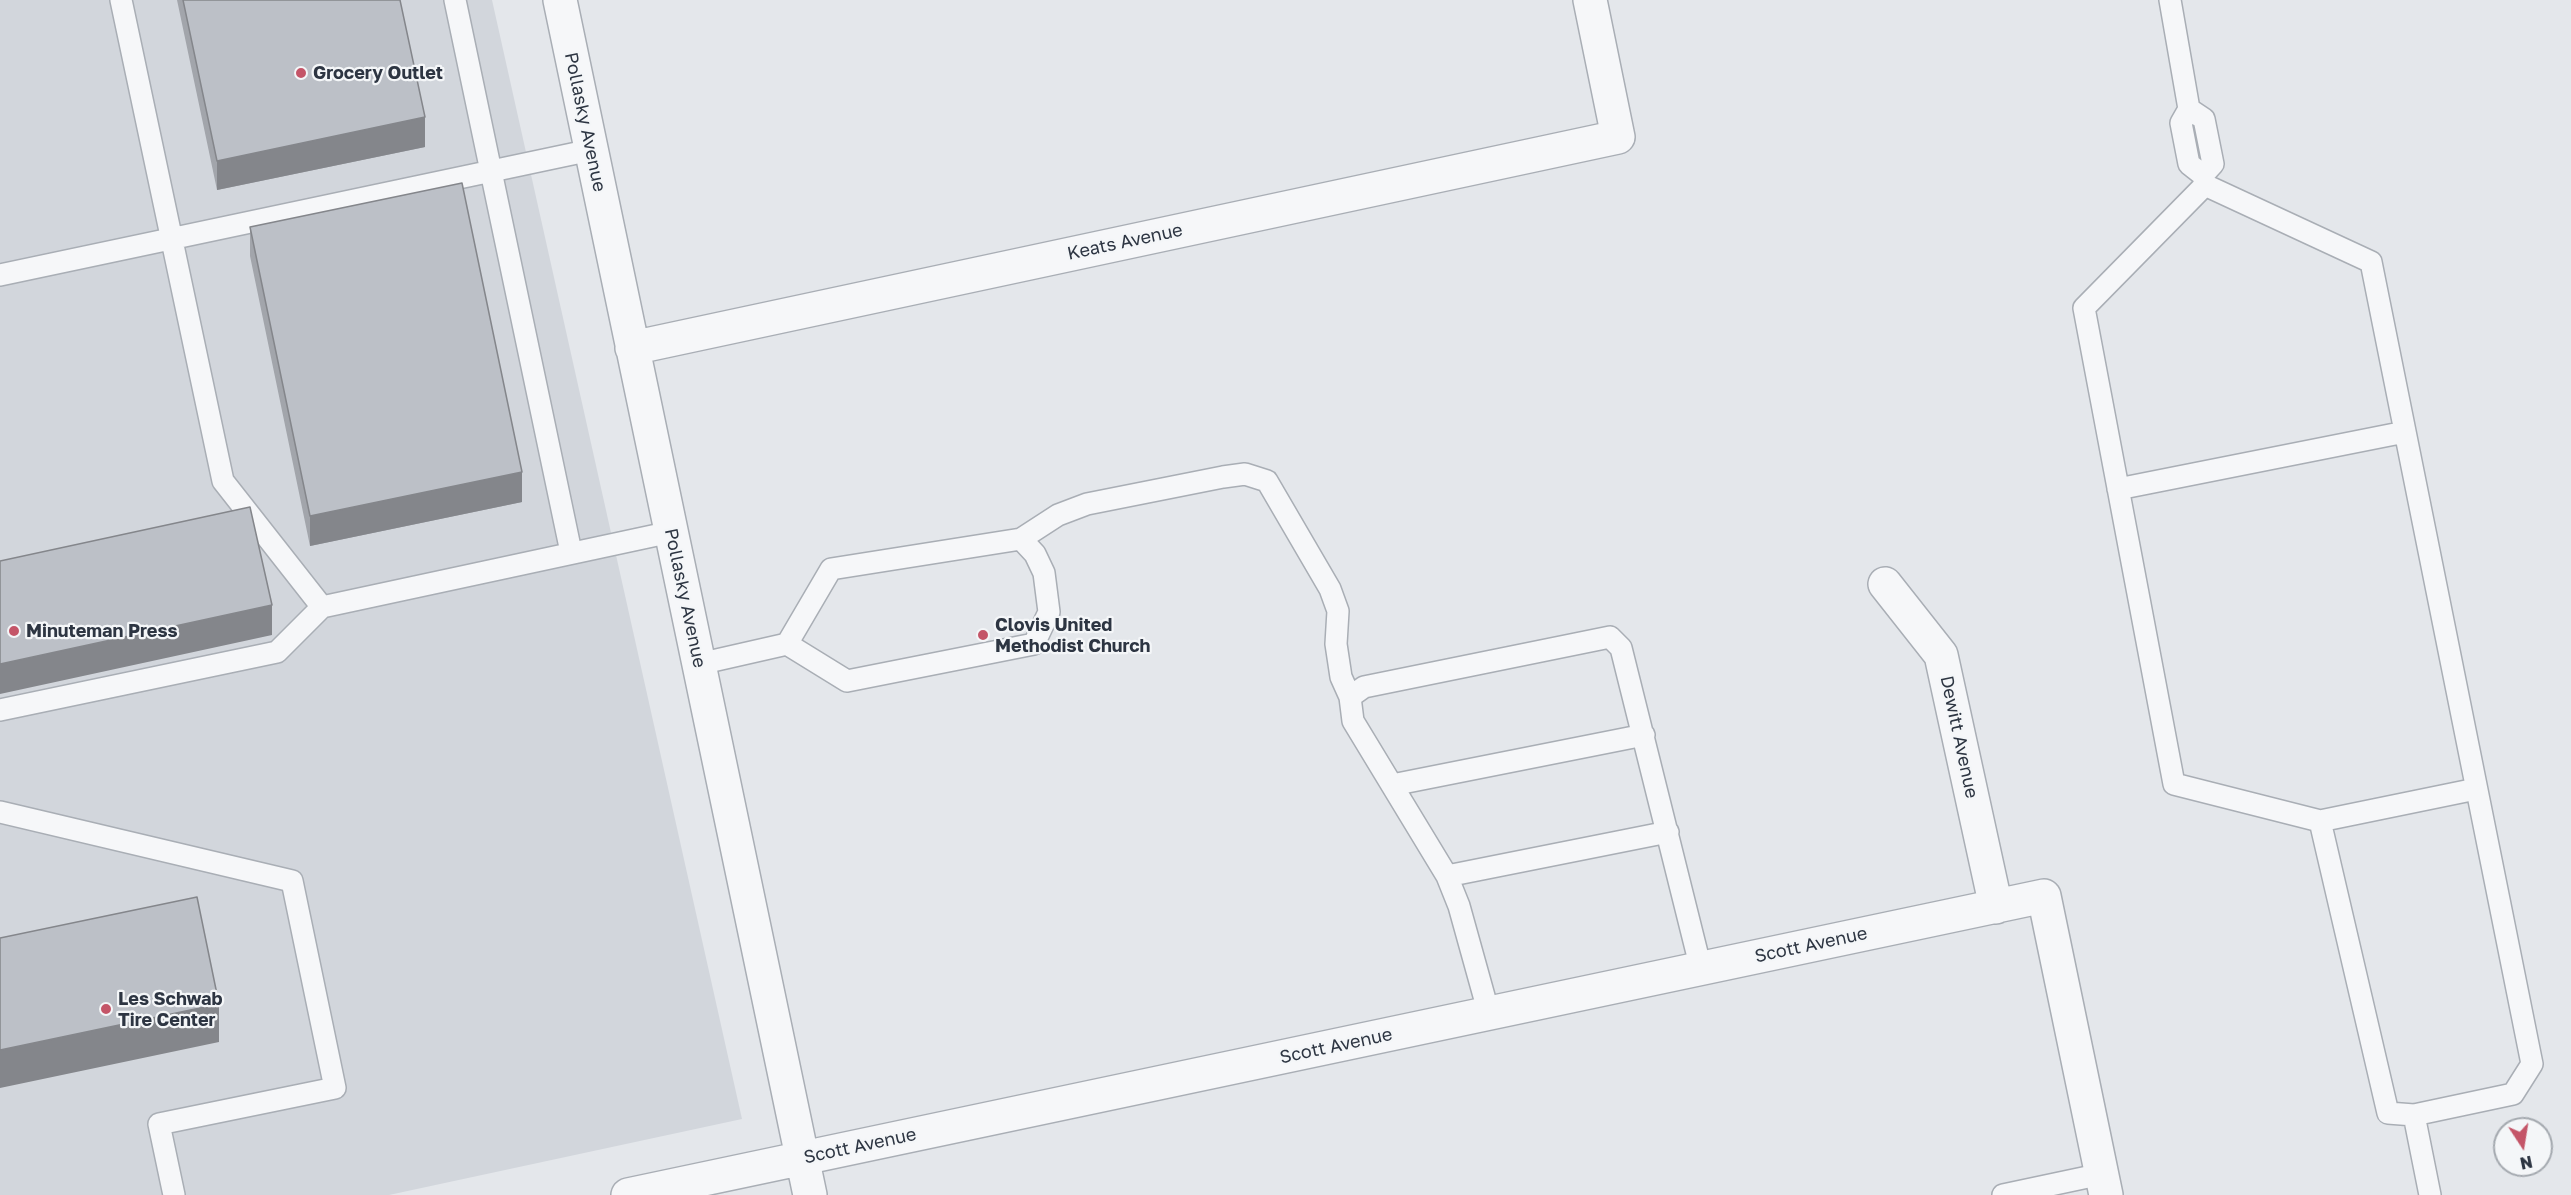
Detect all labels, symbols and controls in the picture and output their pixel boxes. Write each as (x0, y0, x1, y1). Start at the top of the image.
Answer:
street label: Pollasky Avenue (560, 50, 610, 194)
place label: Grocery Outlet (313, 62, 443, 84)
marker: Grocery Outlet (294, 66, 308, 80)
street label: Keats Avenue (1065, 219, 1185, 265)
street label: Pollasky Avenue (660, 526, 710, 670)
place label: Clovis United Methodist Church (995, 614, 1151, 656)
place label: Minuteman Press (26, 620, 178, 642)
marker: Minuteman Press (7, 624, 21, 638)
marker: Clovis United Methodist Church (976, 628, 990, 642)
street label: Dewitt Avenue (1935, 674, 1983, 800)
street label: Scott Avenue (1753, 923, 1869, 967)
place label: Les Schwab Tire Center (118, 988, 223, 1030)
marker: Les Schwab Tire Center (99, 1002, 113, 1016)
street label: Scott Avenue (1278, 1024, 1394, 1068)
north arrow (2493, 1117, 2553, 1177)
street label: Scott Avenue (802, 1124, 918, 1168)
text: N (2518, 1152, 2534, 1174)

